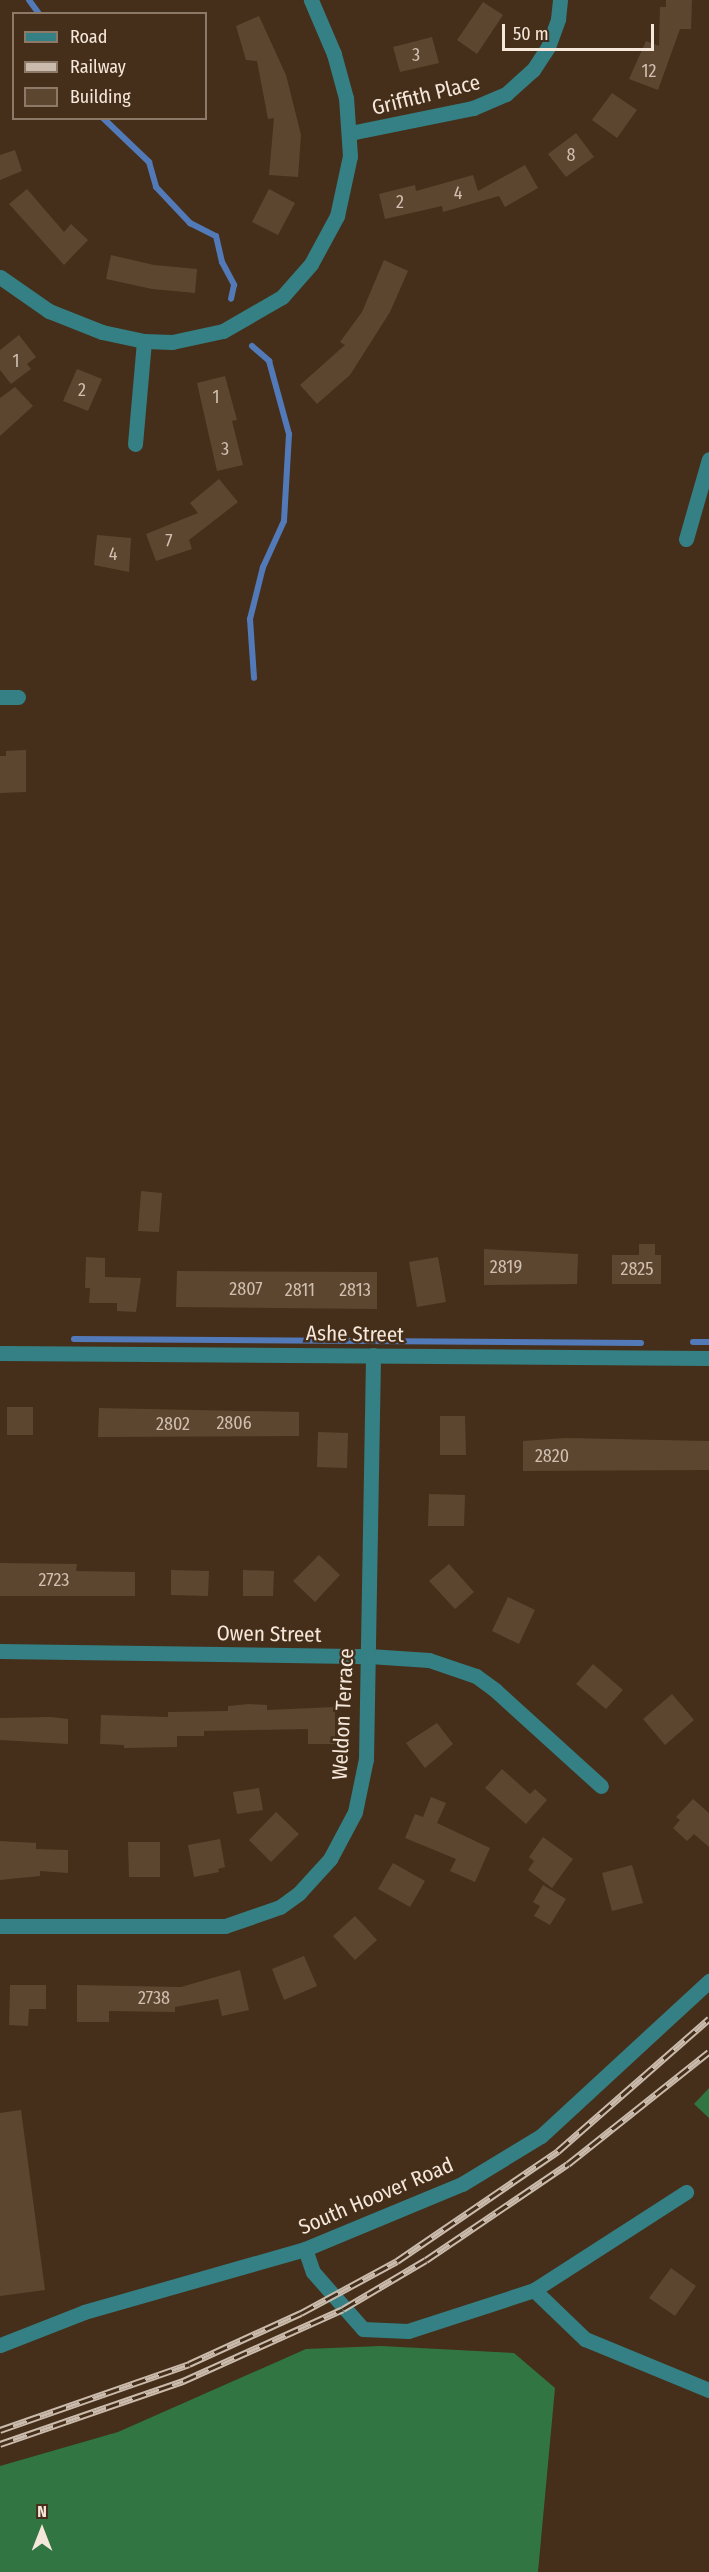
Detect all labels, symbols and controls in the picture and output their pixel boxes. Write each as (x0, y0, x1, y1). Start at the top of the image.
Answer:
legend (12, 12, 207, 120)
scale bar (505, 12, 656, 50)
text: 50 m (513, 23, 549, 45)
text: Road (70, 26, 107, 48)
house number: 3 (412, 44, 420, 66)
text: Railway (70, 56, 126, 78)
house number: 12 (642, 60, 656, 82)
street label: Griffith Place (369, 69, 483, 121)
text: Building (70, 86, 131, 108)
house number: 8 (567, 144, 575, 166)
house number: 4 (454, 182, 462, 204)
house number: 2 (396, 191, 404, 213)
house number: 1 (12, 350, 20, 372)
house number: 2 (78, 379, 86, 401)
house number: 1 (212, 386, 220, 408)
house number: 3 (221, 438, 229, 460)
house number: 7 (165, 530, 173, 552)
house number: 4 (109, 543, 117, 565)
house number: 2819 (490, 1256, 522, 1278)
house number: 2825 (620, 1258, 654, 1280)
house number: 2807 (229, 1278, 263, 1300)
house number: 2811 (285, 1279, 315, 1301)
house number: 2813 (339, 1279, 371, 1301)
street label: Ashe Street (306, 1321, 404, 1347)
house number: 2806 (216, 1412, 252, 1434)
house number: 2802 (156, 1413, 190, 1435)
house number: 2820 (535, 1445, 569, 1467)
house number: 2723 (39, 1569, 69, 1591)
street label: Owen Street (216, 1620, 322, 1648)
street label: Weldon Terrace (327, 1648, 359, 1780)
house number: 2738 (138, 1987, 170, 2009)
street label: South Hoover Road (295, 2152, 457, 2240)
north arrow (12, 2500, 72, 2560)
text: N (37, 2502, 47, 2521)

